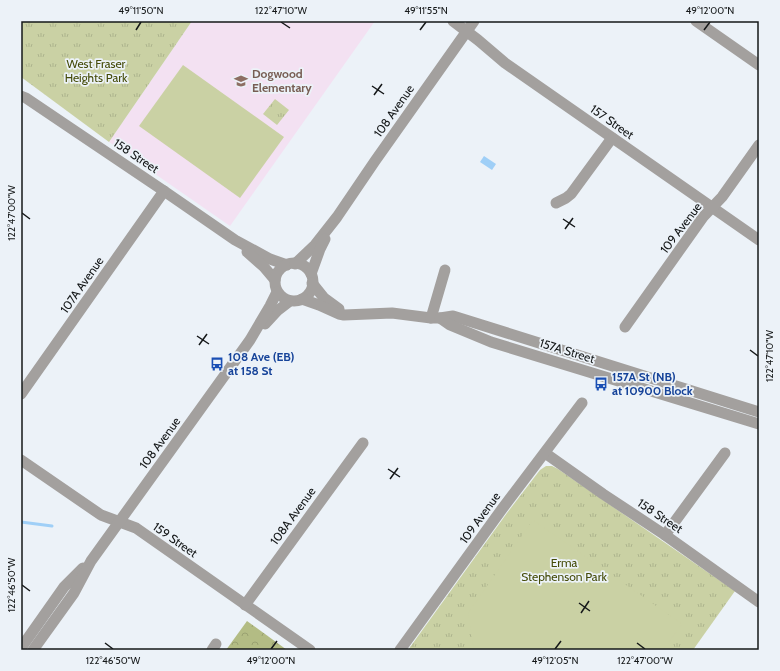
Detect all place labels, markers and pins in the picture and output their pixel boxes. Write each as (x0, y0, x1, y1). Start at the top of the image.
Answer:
place label: Dogwood Elementary (252, 66, 312, 95)
school or university icon: Dogwood Elementary (233, 73, 249, 89)
place label: 108 Ave (EB) at 158 St (228, 349, 295, 378)
bus stop icon: 108 Ave (EB) at 158 St (209, 356, 225, 372)
place label: 157A St (NB) at 10900 Block (612, 369, 693, 398)
bus stop icon: 157A St (NB) at 10900 Block (593, 376, 609, 392)

